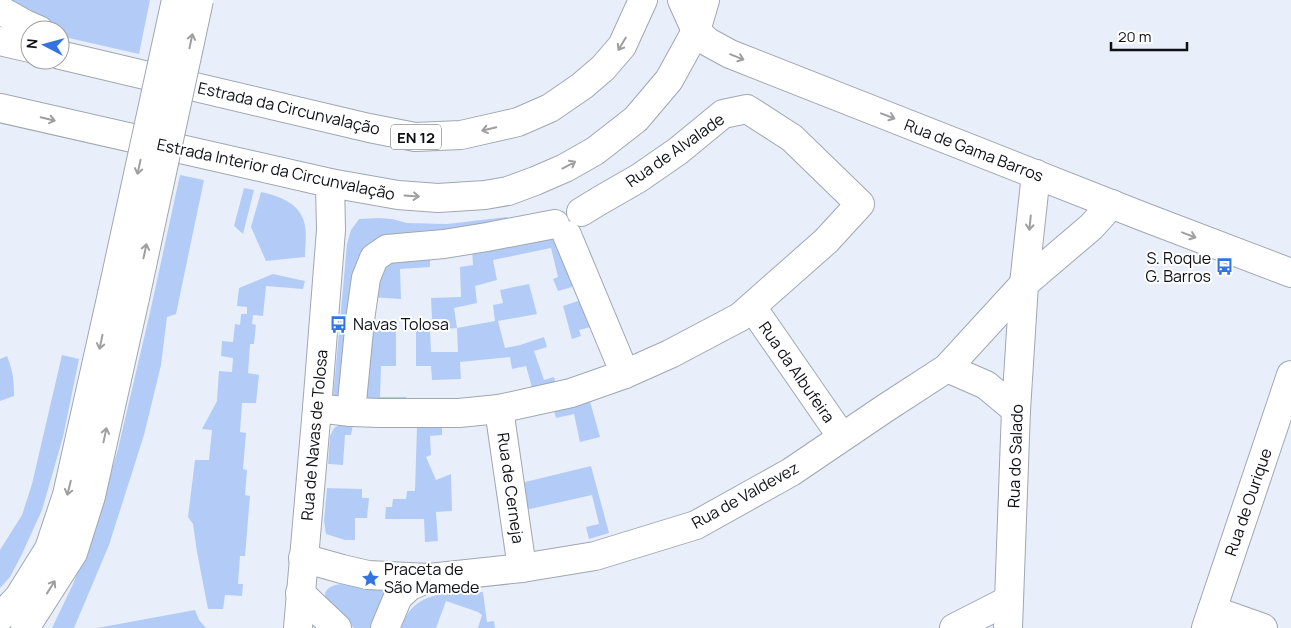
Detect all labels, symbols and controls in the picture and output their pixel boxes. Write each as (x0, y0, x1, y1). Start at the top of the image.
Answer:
north arrow (20, 20, 70, 70)
scale bar (1111, 20, 1187, 52)
text: 20 m (1118, 26, 1151, 47)
one-way arrow (187, 33, 196, 49)
one-way arrow (616, 36, 626, 50)
text: N (22, 38, 42, 50)
one-way arrow (729, 53, 744, 62)
street label: Estrada da Circunvalação (196, 76, 382, 140)
street label: Rua de Alvalade (621, 108, 729, 192)
one-way arrow (880, 112, 895, 121)
street label: Rua de Gama Barros (901, 113, 1047, 187)
one-way arrow (39, 114, 55, 124)
road number: EN 12 (391, 124, 441, 150)
one-way arrow (481, 124, 497, 134)
street label: Estrada Interior da Circunvalação (155, 133, 397, 205)
one-way arrow (134, 159, 144, 175)
one-way arrow (561, 160, 576, 169)
one-way arrow (404, 192, 420, 201)
one-way arrow (1026, 215, 1035, 231)
one-way arrow (1181, 231, 1197, 240)
one-way arrow (141, 243, 150, 259)
place label: S. Roque G. Barros (1145, 247, 1211, 287)
bus stop icon: S. Roque G. Barros (1215, 257, 1235, 277)
place label: Navas Tolosa (353, 313, 449, 335)
bus stop icon: Navas Tolosa (329, 314, 349, 334)
street label: Rua da Albufeira (754, 317, 840, 427)
one-way arrow (96, 333, 106, 349)
street label: Rua de Navas de Tolosa (296, 349, 332, 521)
street label: Rua do Salado (1002, 404, 1028, 508)
one-way arrow (101, 427, 110, 443)
street label: Rua de Cerneja (492, 431, 530, 545)
street label: Rua de Ourique (1219, 445, 1277, 559)
street label: Rua de Valdevez (687, 456, 803, 534)
one-way arrow (64, 480, 73, 496)
place label: Praceta de São Mamede (384, 558, 479, 598)
place icon: Praceta de São Mamede (360, 568, 380, 588)
one-way arrow (47, 580, 57, 594)

